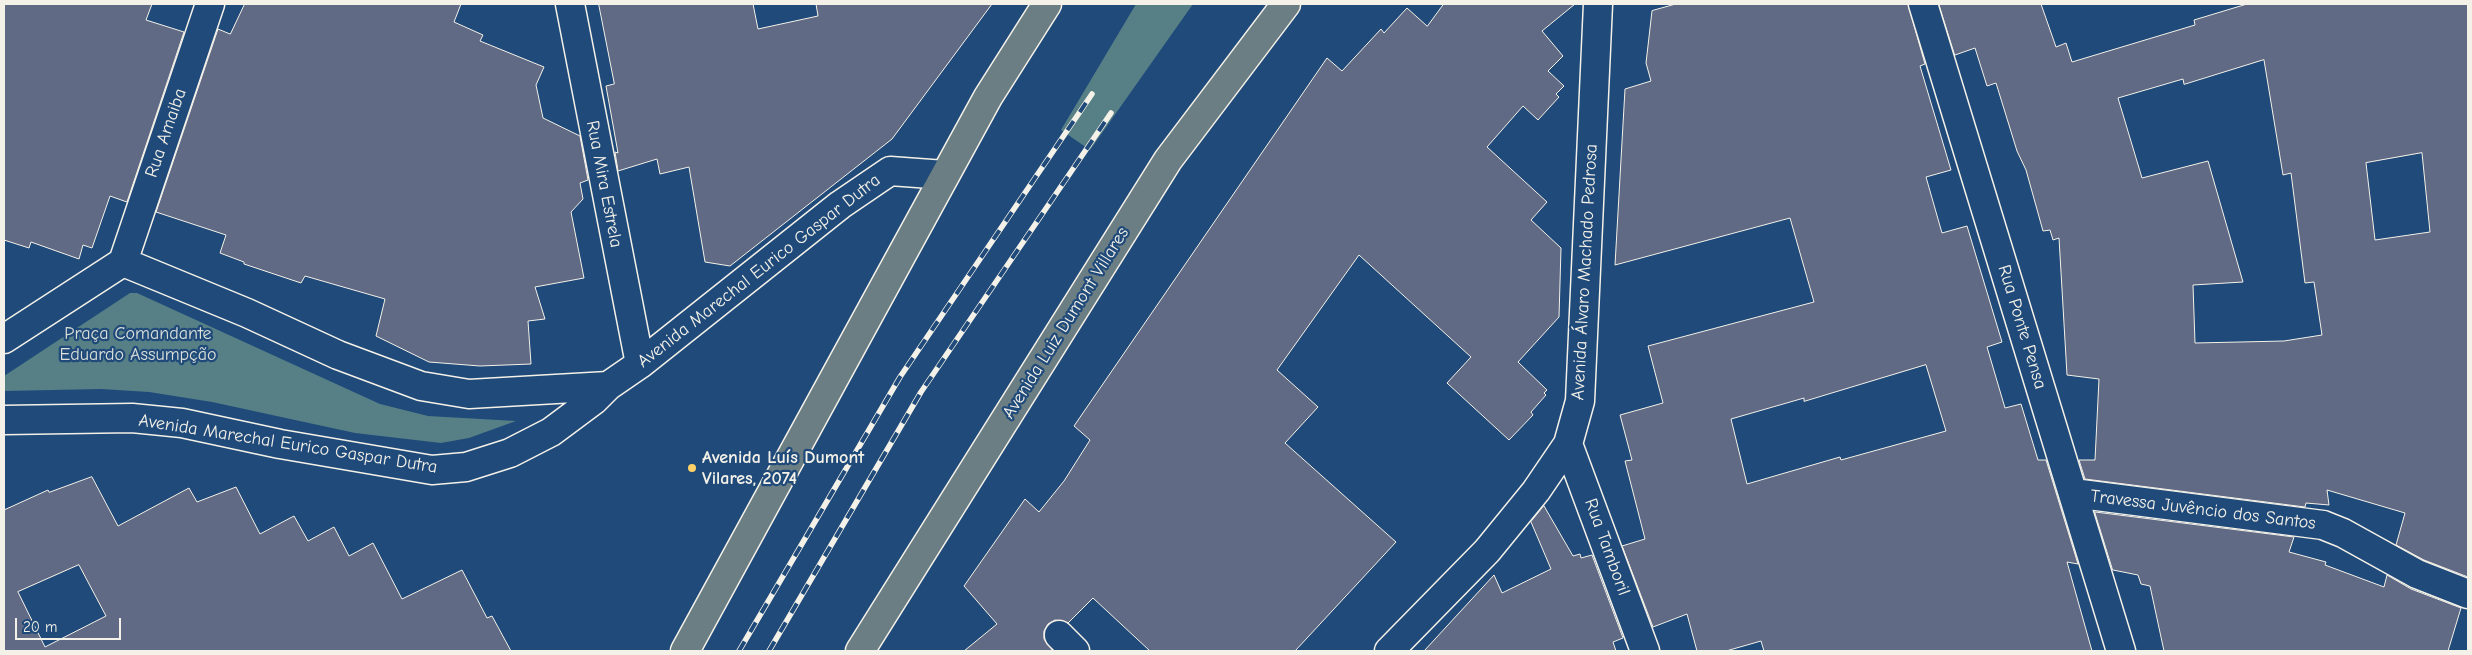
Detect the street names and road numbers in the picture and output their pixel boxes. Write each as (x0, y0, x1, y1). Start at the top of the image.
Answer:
street label: Rua Amaiba (141, 86, 191, 180)
street label: Rua Mira Estrela (581, 119, 627, 249)
street label: Avenida Álvaro Machado Pedrosa (1567, 143, 1603, 401)
street label: Avenida Marechal Eurico Gaspar Dutra (633, 169, 885, 373)
street label: Avenida Luiz Dumont Villares (998, 223, 1134, 423)
street label: Rua Ponte Pensa (1993, 262, 2051, 392)
street label: Avenida Marechal Eurico Gaspar Dutra (137, 410, 439, 478)
street label: Travessa Juvêncio dos Santos (2089, 485, 2317, 535)
street label: Rua Tamboril (1580, 496, 1634, 598)

